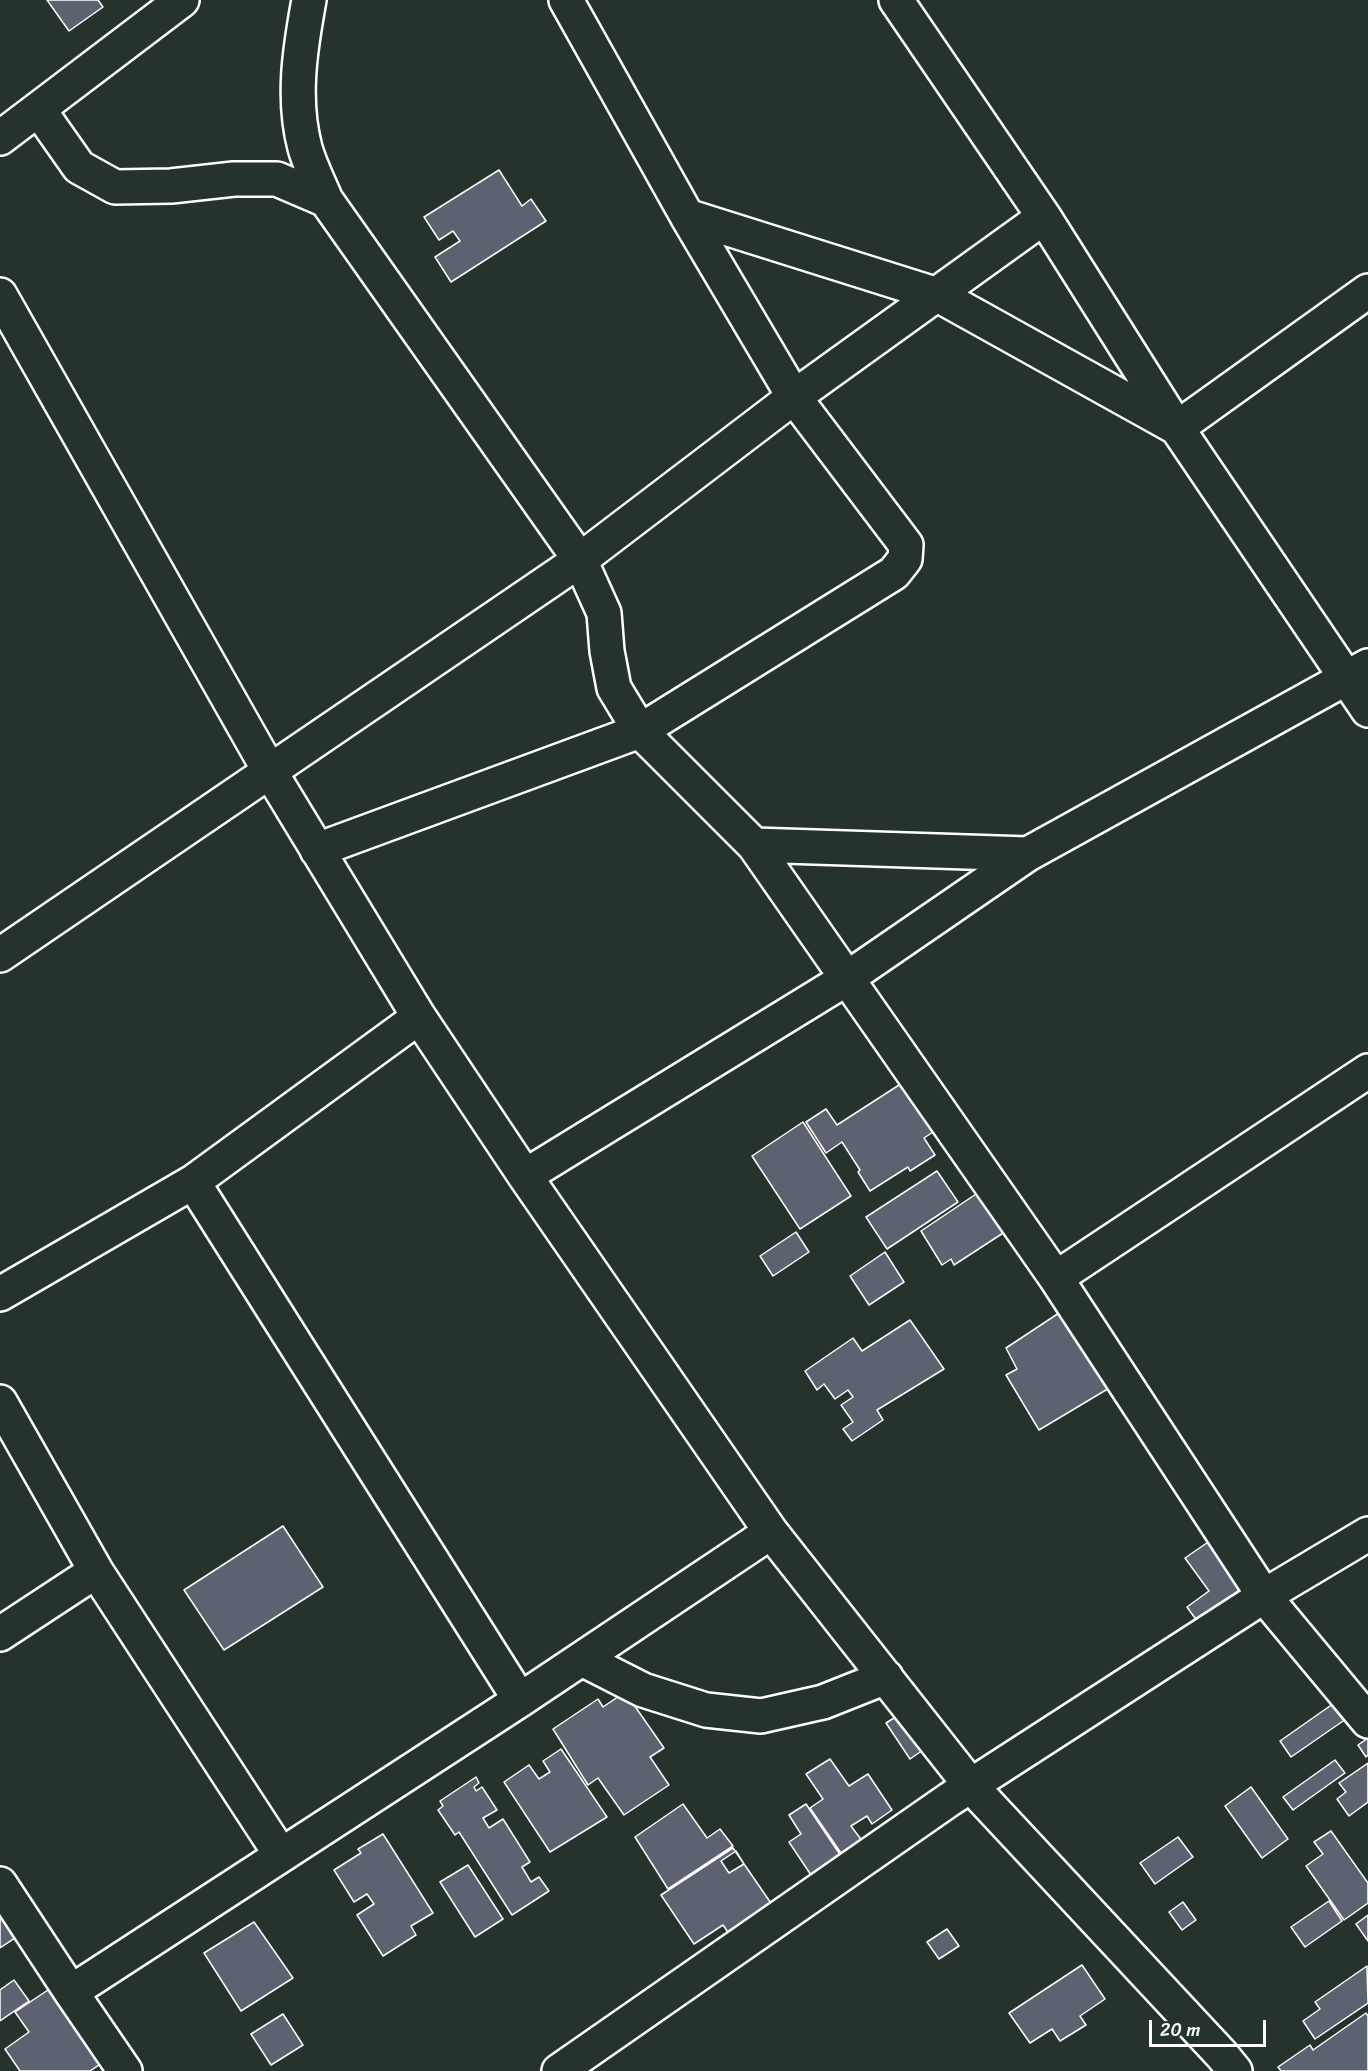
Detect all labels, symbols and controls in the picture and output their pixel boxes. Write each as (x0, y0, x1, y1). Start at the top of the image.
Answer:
scale bar (1152, 2008, 1269, 2046)
text: 20 m (1160, 2014, 1200, 2046)

